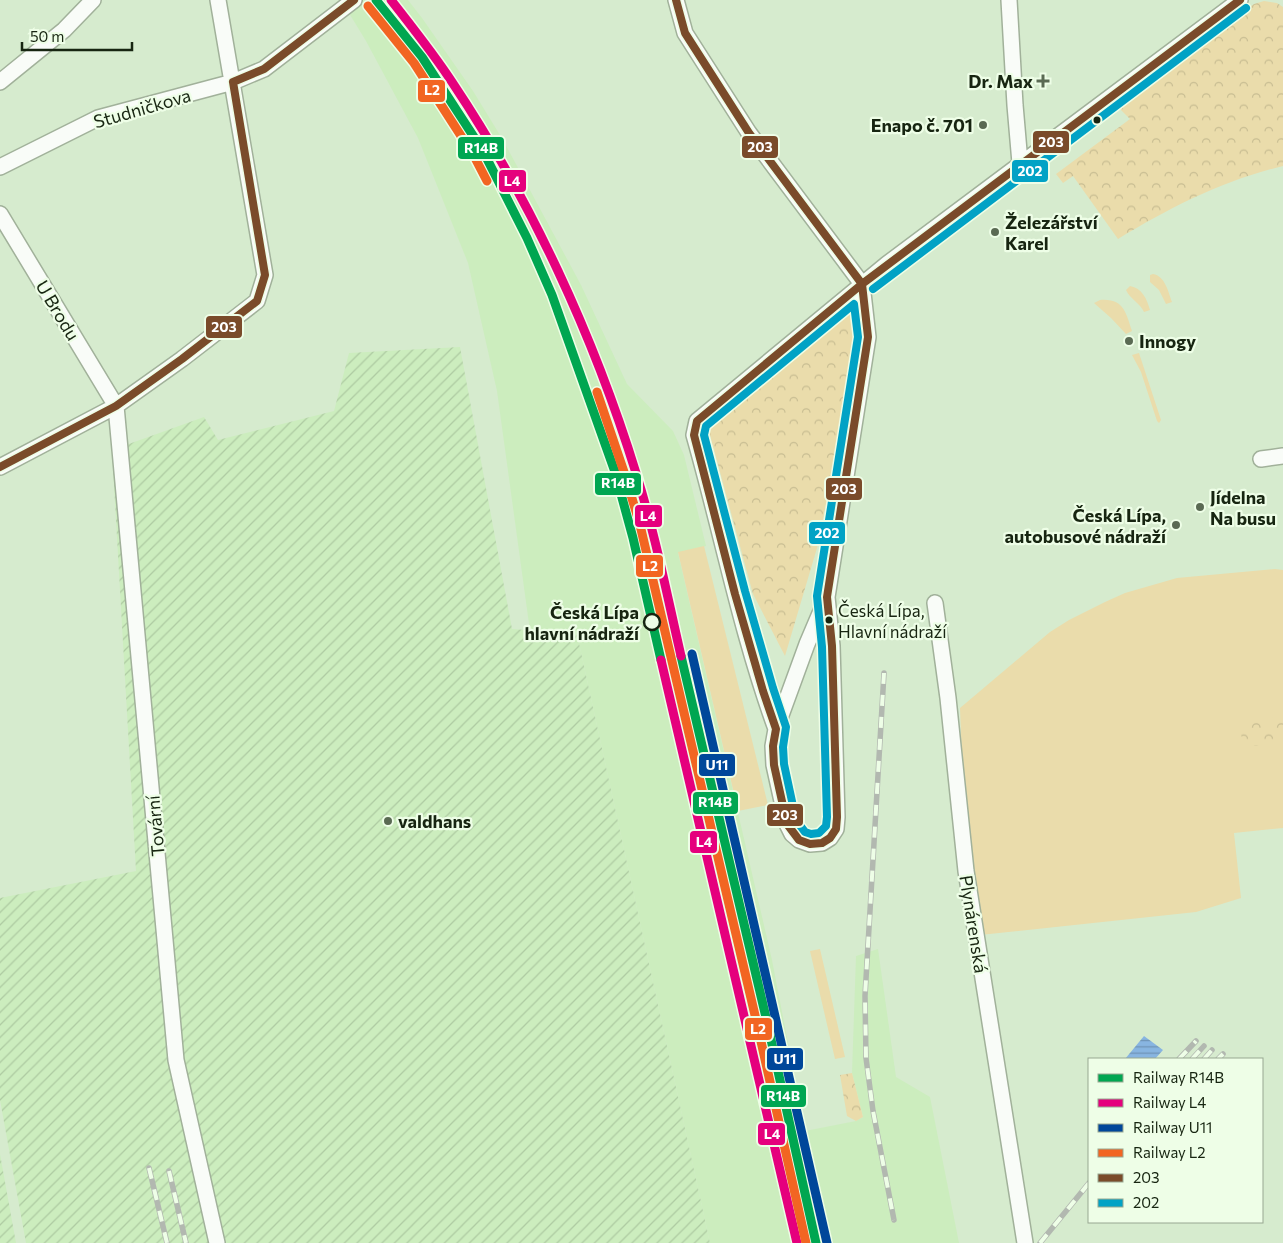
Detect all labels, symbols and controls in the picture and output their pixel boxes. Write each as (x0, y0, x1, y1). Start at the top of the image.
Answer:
scale bar (22, 20, 132, 52)
text: 50 m (30, 27, 64, 45)
place label: Dr. Max (968, 70, 1033, 92)
marker: Dr. Max (1037, 75, 1049, 87)
line badge: L2 (417, 79, 446, 103)
text: L2 (424, 81, 440, 98)
street label: Studničkova (91, 84, 193, 132)
place label: Enapo č. 701 (871, 114, 973, 136)
unlabelled marker (1092, 115, 1102, 125)
marker: Enapo č. 701 (977, 119, 989, 131)
line badge: 203 (1032, 130, 1070, 154)
text: 203 (1038, 133, 1064, 150)
line badge: 203 (741, 135, 779, 159)
line badge: R14B (457, 136, 505, 160)
text: 203 (747, 138, 773, 155)
text: R14B (464, 139, 498, 156)
line badge: 202 (1011, 159, 1049, 183)
text: 202 (1017, 162, 1043, 179)
line badge: L4 (498, 169, 527, 193)
text: L4 (504, 172, 521, 189)
place label: Železářství Karel (1005, 211, 1099, 254)
marker: Železářství Karel (989, 226, 1001, 238)
street label: U Brodu (31, 276, 85, 344)
line badge: 203 (205, 315, 243, 339)
text: 203 (211, 318, 237, 335)
place label: Innogy (1139, 330, 1196, 352)
marker: Innogy (1123, 335, 1135, 347)
line badge: R14B (594, 472, 642, 496)
text: R14B (601, 474, 635, 491)
line badge: 203 (825, 477, 863, 501)
text: 203 (831, 480, 857, 497)
place label: Jídelna Na busu (1210, 486, 1276, 529)
marker: Jídelna Na busu (1194, 501, 1206, 513)
line badge: L4 (634, 504, 663, 528)
place label: Česká Lípa, autobusové nádraží (1005, 504, 1167, 547)
text: L4 (640, 507, 657, 524)
marker: Česká Lípa, autobusové nádraží (1170, 519, 1182, 531)
line badge: 202 (808, 521, 846, 545)
text: 202 (814, 524, 840, 541)
line badge: L2 (635, 554, 664, 578)
text: L2 (642, 557, 658, 574)
place label: Česká Lípa, Hlavní nádraží (838, 599, 947, 642)
place label: Česká Lípa hlavní nádraží (524, 601, 640, 644)
marker: Česká Lípa hlavní nádraží (643, 613, 661, 631)
marker: Česká Lípa, Hlavní nádraží (824, 615, 834, 625)
line badge: U11 (698, 753, 736, 777)
text: U11 (706, 756, 728, 773)
line badge: R14B (692, 791, 739, 815)
street label: Tovární (141, 793, 169, 857)
text: R14B (698, 793, 732, 810)
line badge: 203 (766, 803, 804, 827)
text: 203 (772, 806, 798, 823)
place label: valdhans (398, 810, 471, 832)
marker: valdhans (382, 815, 394, 827)
line badge: L4 (689, 830, 718, 854)
text: L4 (696, 833, 713, 850)
street label: Plynárenská (955, 873, 993, 975)
line badge: L2 (744, 1017, 773, 1041)
text: L2 (750, 1020, 766, 1037)
line badge: U11 (766, 1047, 804, 1071)
text: U11 (774, 1050, 796, 1067)
legend (1088, 1058, 1263, 1223)
text: Railway R14B (1133, 1068, 1224, 1086)
line badge: R14B (760, 1084, 807, 1108)
text: R14B (766, 1087, 800, 1104)
text: Railway L4 (1133, 1093, 1206, 1111)
text: Railway U11 (1133, 1118, 1212, 1136)
line badge: L4 (757, 1122, 786, 1146)
text: L4 (764, 1125, 781, 1142)
text: Railway L2 (1133, 1143, 1206, 1161)
text: 203 (1133, 1168, 1160, 1186)
text: 202 (1133, 1193, 1159, 1211)

